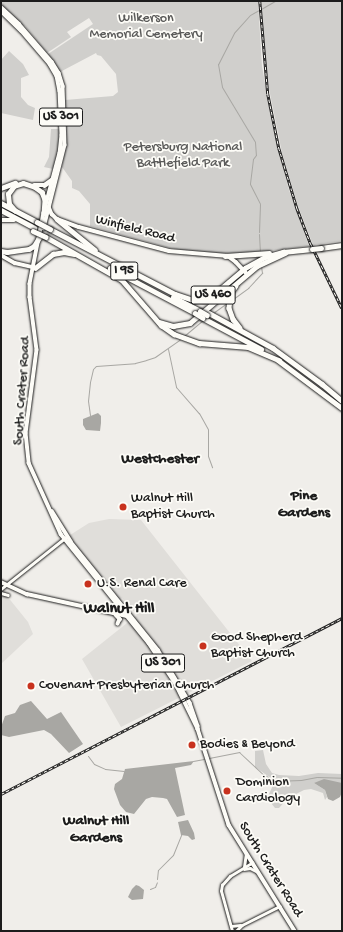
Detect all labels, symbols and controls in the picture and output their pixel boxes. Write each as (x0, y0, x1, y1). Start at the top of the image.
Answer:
park label: Wilkerson Memorial Cemetery (89, 11, 203, 44)
road number: US 301 (39, 106, 83, 128)
park label: Petersburg National Battlefield Park (124, 140, 242, 172)
street label: Winfield Road (94, 212, 176, 248)
road number: I 95 (110, 260, 138, 282)
road number: US 460 (190, 284, 236, 306)
street label: South Crater Road (11, 336, 35, 446)
district label: Westchester (121, 451, 199, 469)
district label: Pine Gardens (278, 487, 330, 522)
place label: Walnut Hill Baptist Church (131, 491, 215, 524)
marker: Walnut Hill Baptist Church (118, 502, 128, 512)
place label: U.S. Renal Care (97, 576, 187, 592)
marker: U.S. Renal Care (82, 578, 94, 590)
district label: Walnut Hill (83, 600, 155, 620)
place label: Good Shepherd Baptist Church (211, 630, 302, 662)
marker: Good Shepherd Baptist Church (198, 641, 208, 651)
road number: US 301 (141, 652, 185, 674)
place label: Covenant Presbyterian Church (39, 678, 214, 694)
marker: Covenant Presbyterian Church (26, 681, 36, 691)
place label: Bodies & Beyond (200, 737, 295, 753)
marker: Bodies & Beyond (187, 740, 197, 750)
place label: Dominion Cardiology (236, 775, 300, 808)
marker: Dominion Cardiology (221, 785, 233, 797)
district label: Walnut Hill Gardens (63, 812, 129, 847)
street label: South Crater Road (234, 819, 306, 921)

